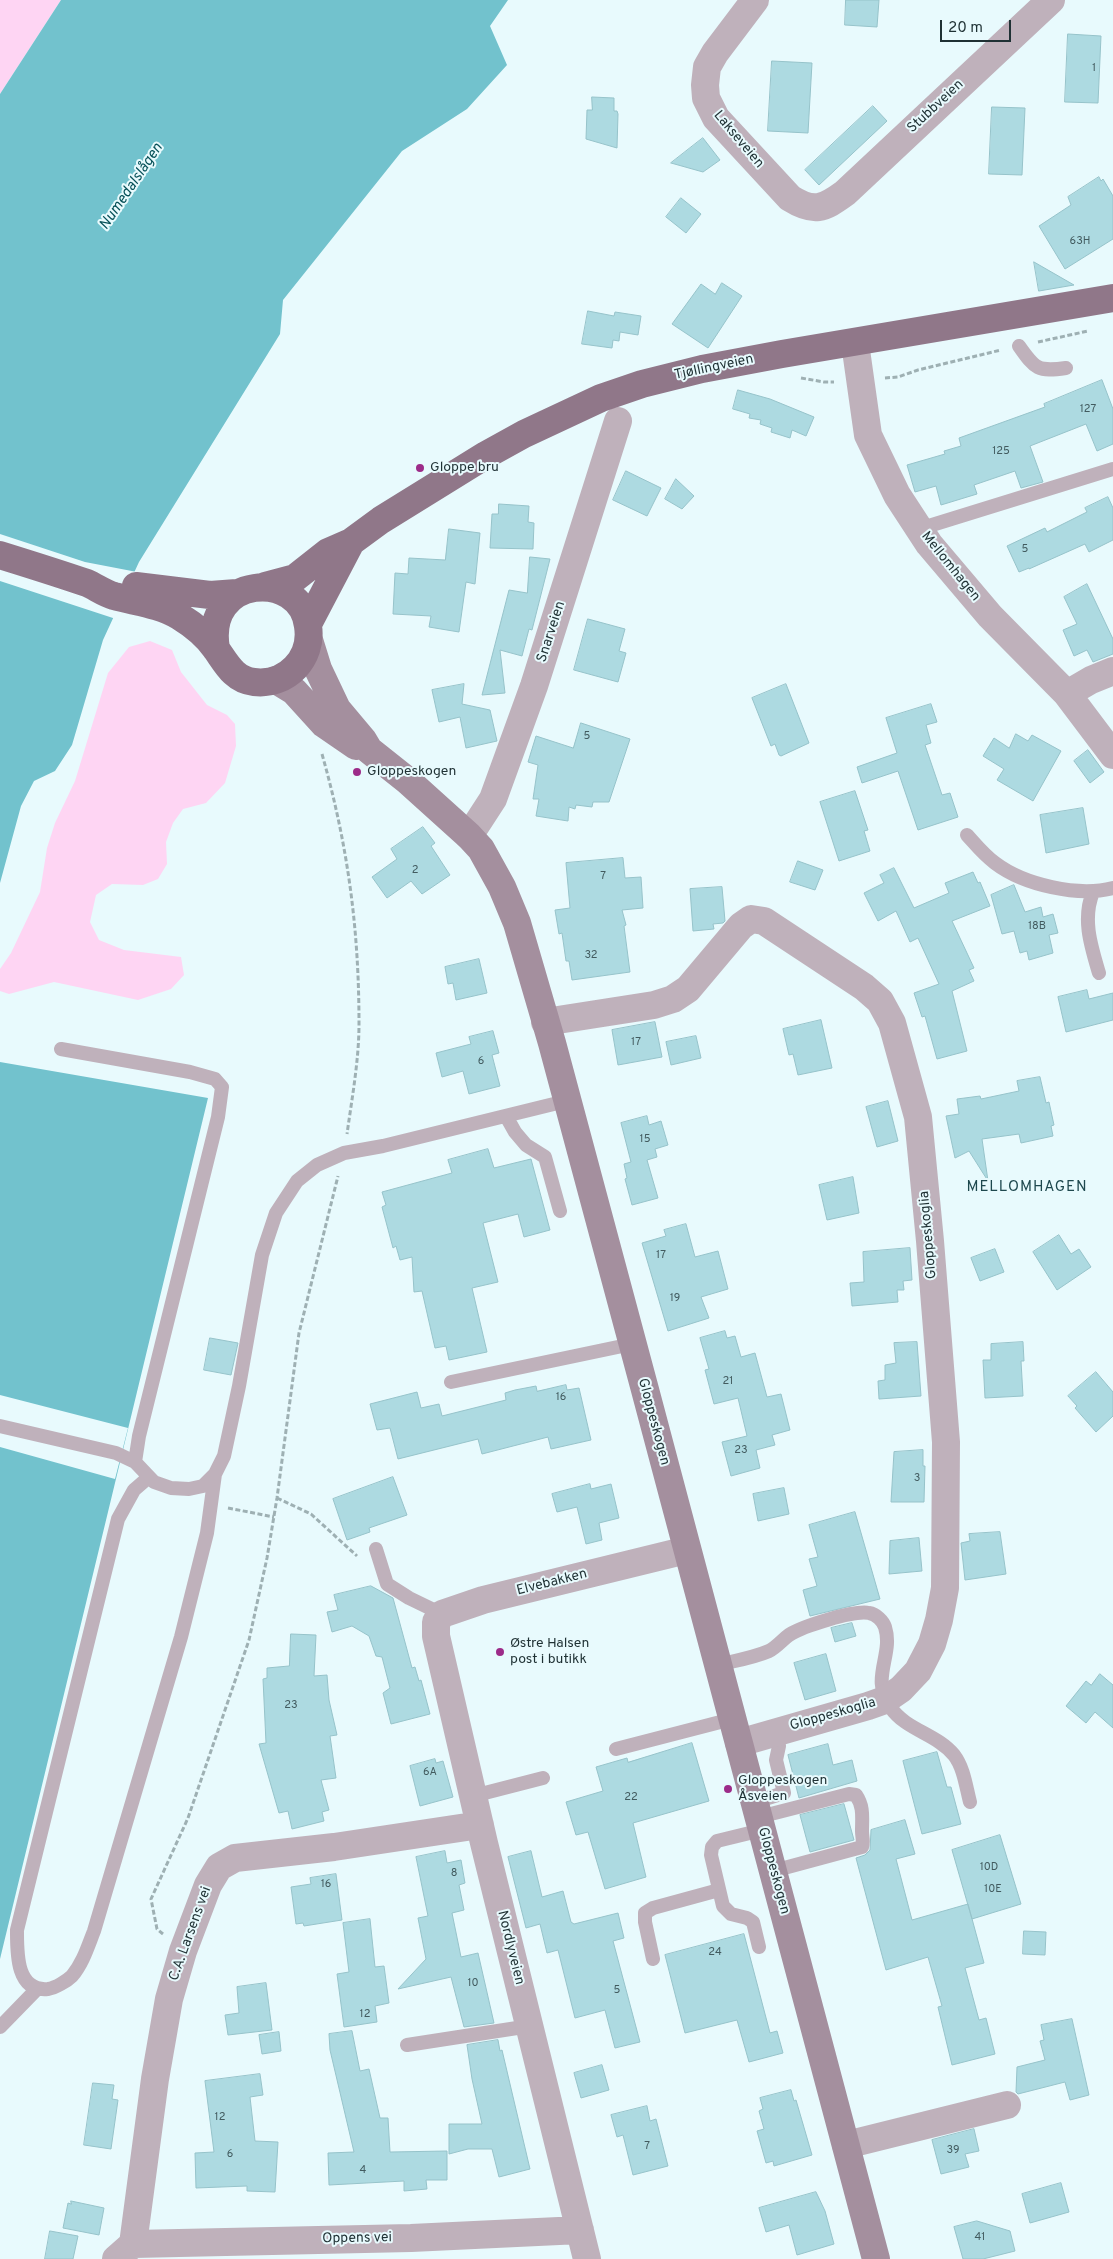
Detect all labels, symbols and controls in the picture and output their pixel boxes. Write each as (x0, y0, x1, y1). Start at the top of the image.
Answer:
scale bar (943, 10, 1014, 42)
text: 20 m (948, 19, 983, 38)
house number: 1 (1092, 62, 1096, 76)
street label: Stubbveien (904, 77, 968, 137)
street label: Lakseveien (709, 108, 767, 172)
water label: Numedalslågen (96, 140, 168, 234)
house number: 63H (1070, 235, 1090, 249)
street label: Tjøllingveien (673, 351, 755, 385)
house number: 127 (1080, 403, 1096, 417)
house number: 125 (992, 445, 1010, 459)
place label: Gloppe bru (430, 460, 499, 476)
marker: Gloppe bru (414, 462, 426, 474)
street label: Mellomhagen (917, 529, 983, 605)
house number: 5 (1022, 543, 1028, 557)
street label: Snarveien (534, 599, 570, 665)
house number: 5 (584, 730, 590, 744)
place label: Gloppeskogen (367, 764, 456, 780)
marker: Gloppeskogen (351, 766, 363, 778)
house number: 2 (412, 864, 418, 878)
house number: 7 (600, 870, 606, 884)
house number: 18B (1028, 920, 1046, 934)
house number: 32 (584, 949, 598, 963)
house number: 17 (631, 1036, 641, 1050)
house number: 6 (478, 1055, 484, 1069)
house number: 15 (640, 1133, 650, 1147)
district label: MELLOMHAGEN (965, 1179, 1089, 1197)
street label: Gloppeskoglia (917, 1190, 941, 1280)
house number: 17 (656, 1249, 666, 1263)
house number: 19 (670, 1292, 680, 1306)
house number: 21 (723, 1375, 733, 1389)
street label: Gloppeskogen (633, 1377, 673, 1467)
house number: 16 (556, 1391, 566, 1405)
house number: 23 (734, 1444, 748, 1458)
house number: 3 (914, 1472, 920, 1486)
street label: Elvebakken (515, 1566, 589, 1600)
place label: Østre Halsen post i butikk (510, 1636, 589, 1668)
marker: Østre Halsen post i butikk (494, 1646, 506, 1658)
street label: Gloppeskoglia (788, 1695, 878, 1735)
house number: 23 (284, 1699, 298, 1713)
house number: 6A (423, 1766, 437, 1780)
place label: Gloppeskogen Åsveien (738, 1773, 827, 1805)
marker: Gloppeskogen Åsveien (722, 1783, 734, 1795)
house number: 22 (624, 1791, 638, 1805)
street label: Gloppeskogen (753, 1826, 793, 1916)
house number: 10D (980, 1861, 998, 1875)
house number: 8 (451, 1867, 457, 1881)
house number: 16 (321, 1878, 331, 1892)
house number: 10E (984, 1883, 1002, 1897)
street label: C.A. Larsens vei (166, 1885, 216, 1983)
street label: Nordlyveien (493, 1909, 527, 1987)
house number: 24 (708, 1946, 722, 1960)
house number: 10 (467, 1977, 479, 1991)
house number: 5 (614, 1984, 620, 1998)
house number: 12 (360, 2008, 370, 2022)
house number: 12 (215, 2111, 225, 2125)
house number: 7 (644, 2140, 650, 2154)
house number: 39 (947, 2144, 959, 2158)
house number: 6 (227, 2148, 233, 2162)
house number: 4 (360, 2164, 366, 2178)
street label: Oppens vei (322, 2230, 392, 2248)
house number: 41 (975, 2231, 985, 2245)

